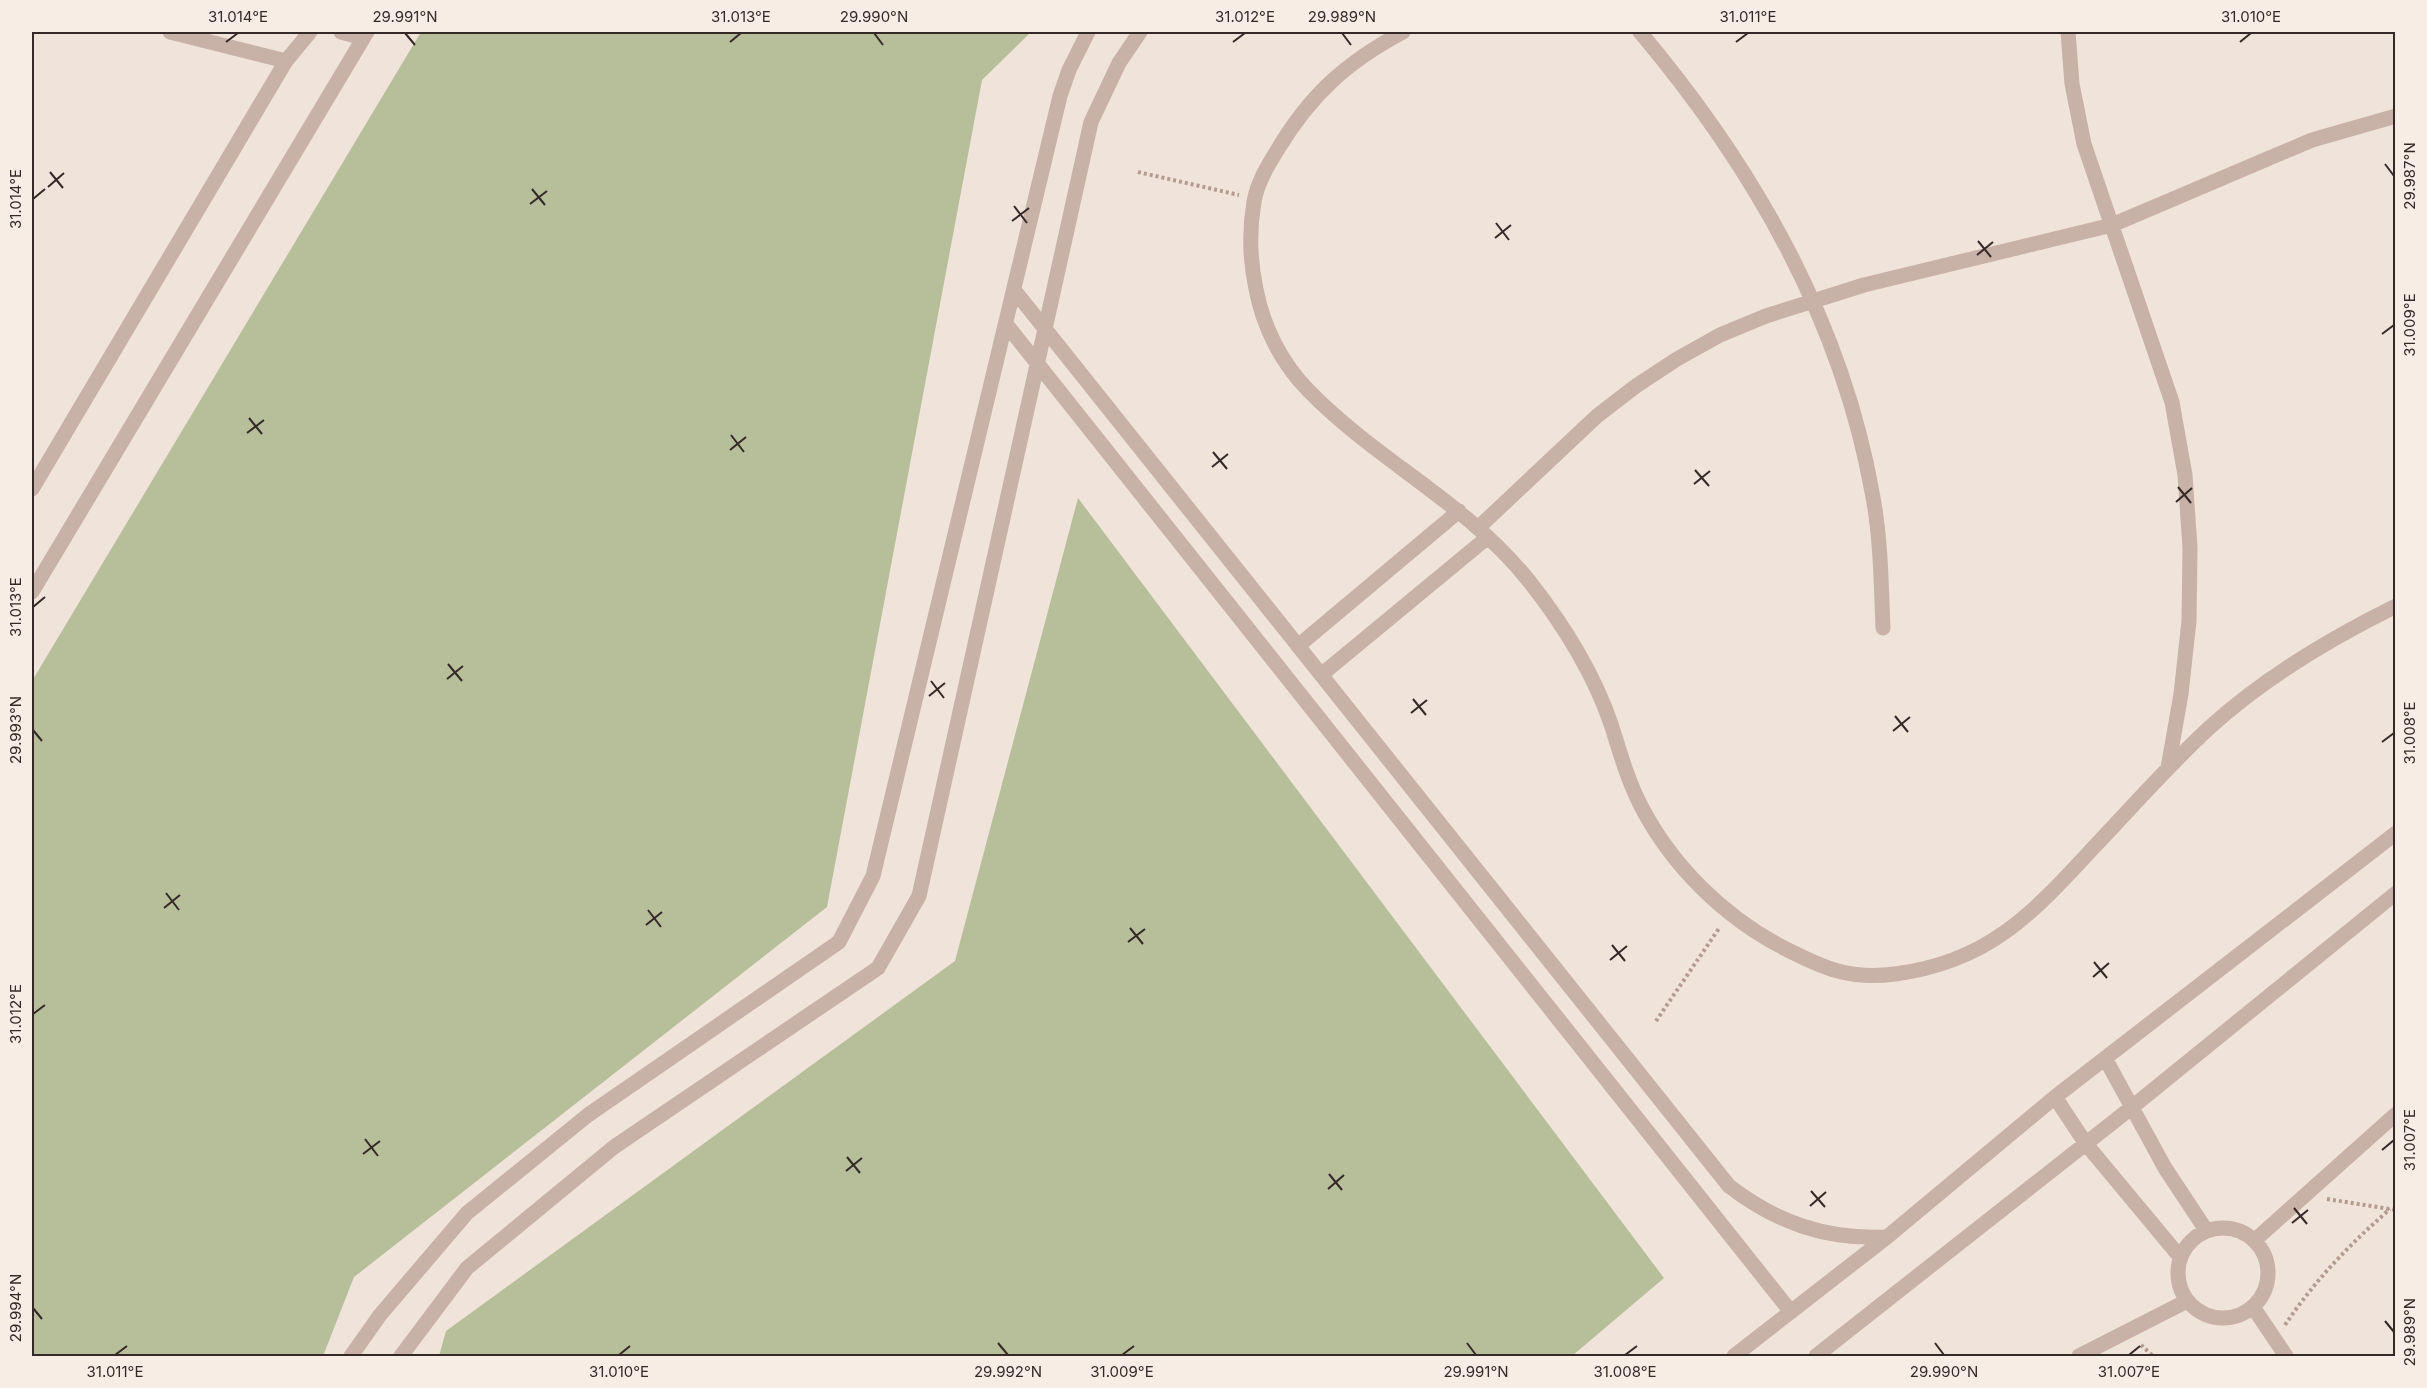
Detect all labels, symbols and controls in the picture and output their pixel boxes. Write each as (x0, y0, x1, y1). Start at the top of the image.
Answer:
text: 31.014°E (208, 7, 268, 26)
text: 29.991°N (372, 7, 438, 26)
text: 31.013°E (711, 7, 771, 26)
text: 29.990°N (840, 7, 908, 26)
text: 31.012°E (1215, 7, 1275, 26)
text: 29.989°N (1308, 7, 1376, 26)
text: 31.011°E (1720, 7, 1776, 26)
text: 31.010°E (2221, 7, 2281, 26)
text: 29.987°N (2400, 142, 2419, 210)
text: 31.014°E (6, 169, 25, 229)
text: 31.009°E (2400, 293, 2419, 357)
text: 31.013°E (6, 577, 25, 637)
text: 29.993°N (6, 696, 25, 764)
text: 31.008°E (2400, 701, 2419, 765)
text: 31.012°E (6, 984, 25, 1044)
text: 31.007°E (2400, 1109, 2419, 1171)
text: 29.994°N (6, 1274, 25, 1342)
text: 29.989°N (2400, 1298, 2419, 1366)
text: 31.011°E (87, 1362, 143, 1381)
text: 31.010°E (589, 1362, 649, 1381)
text: 29.992°N (974, 1362, 1042, 1381)
text: 31.009°E (1090, 1362, 1154, 1381)
text: 29.991°N (1443, 1362, 1509, 1381)
text: 31.008°E (1593, 1362, 1657, 1381)
text: 29.990°N (1910, 1362, 1978, 1381)
text: 31.007°E (2098, 1362, 2160, 1381)

